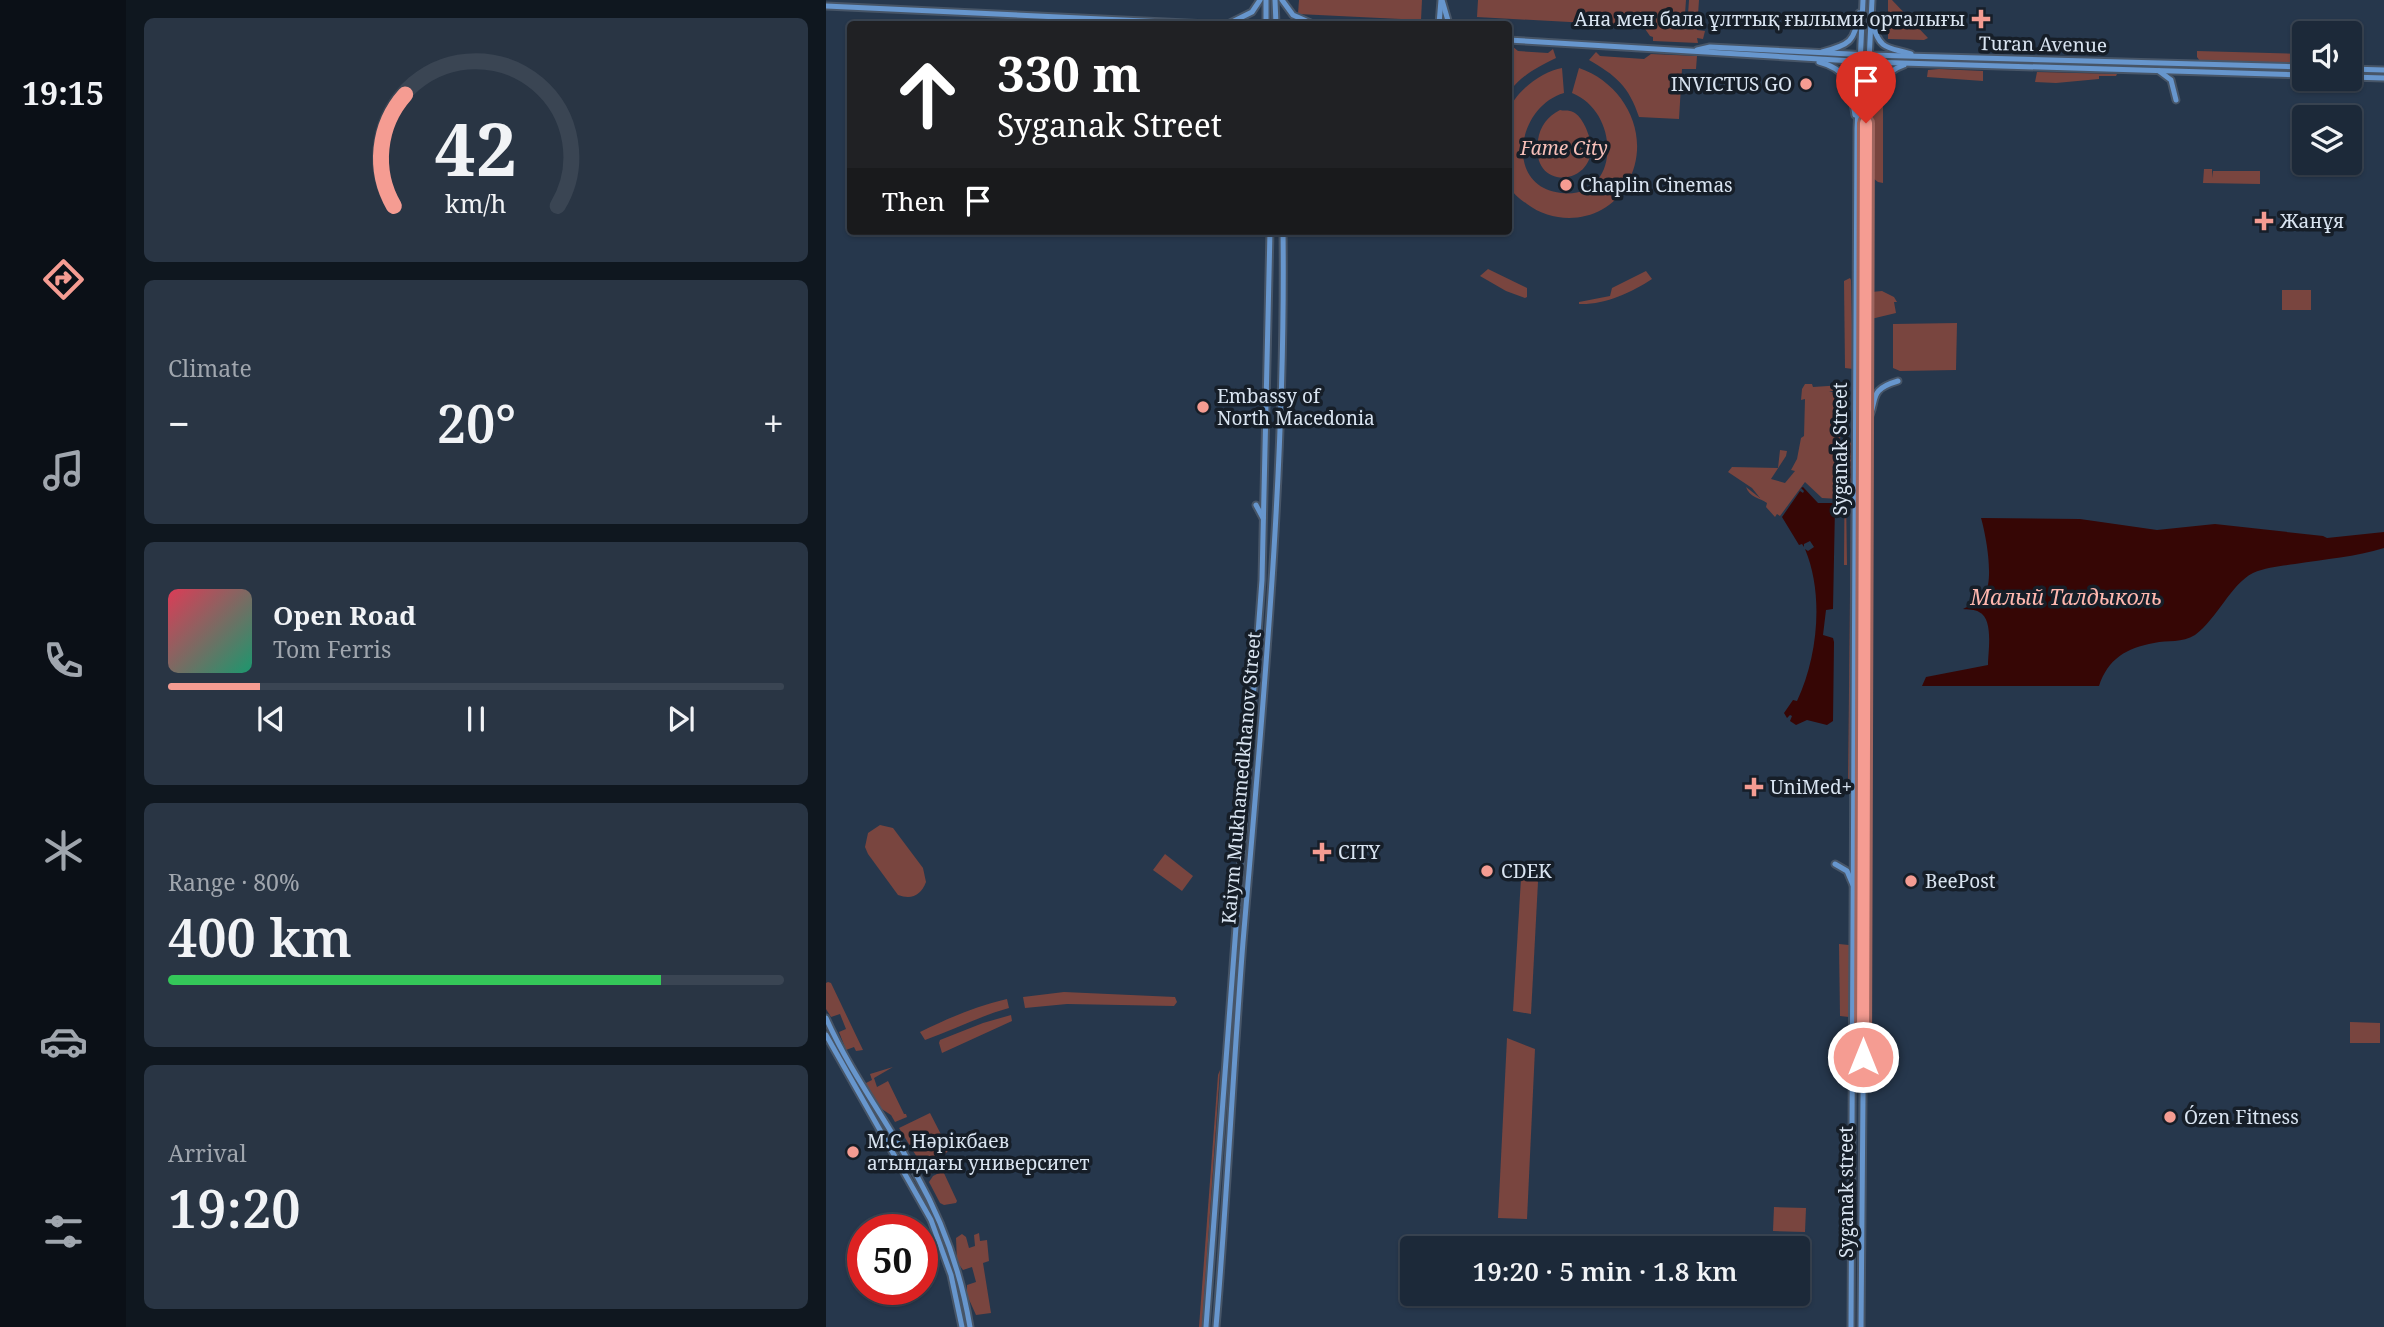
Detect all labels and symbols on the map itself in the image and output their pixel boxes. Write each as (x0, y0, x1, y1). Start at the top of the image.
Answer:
place label: Ана мен бала ұлттық ғылыми орталығы (1574, 6, 1965, 32)
marker: Ана мен бала ұлттық ғылыми орталығы (1971, 9, 1991, 29)
street label: Turan Avenue (1979, 30, 2107, 58)
pin (1836, 51, 1896, 123)
place label: INVICTUS GO (1671, 71, 1792, 97)
marker: INVICTUS GO (1798, 76, 1814, 92)
park label: Fame City (1519, 135, 1608, 161)
place label: Chaplin Cinemas (1580, 172, 1733, 198)
marker: Chaplin Cinemas (1558, 177, 1574, 193)
place label: Жанұя (2279, 208, 2344, 234)
marker: Жанұя (2254, 211, 2274, 231)
street label: Syganak Street (1827, 382, 1853, 516)
place label: Embassy of North Macedonia (1217, 383, 1375, 431)
marker: Embassy of North Macedonia (1195, 399, 1211, 415)
water label: Малый Талдыколь (1969, 583, 2162, 611)
street label: Kaiym Mukhamedkhanov Street (1215, 630, 1267, 925)
place label: UniMed+ (1770, 774, 1852, 800)
marker: UniMed+ (1744, 777, 1764, 797)
place label: CITY (1338, 839, 1380, 865)
marker: CITY (1312, 842, 1332, 862)
place label: CDEK (1501, 858, 1552, 884)
marker: CDEK (1479, 863, 1495, 879)
place label: BeePost (1925, 868, 1996, 894)
marker: BeePost (1903, 873, 1919, 889)
position arrow (1826, 1020, 1900, 1094)
place label: Ózen Fitness (2184, 1104, 2299, 1130)
marker: Ózen Fitness (2162, 1109, 2178, 1125)
street label: Syganak street (1833, 1126, 1859, 1258)
place label: М.С. Нәрікбаев атындағы университет (867, 1128, 1090, 1176)
marker: М.С. Нәрікбаев атындағы университет (845, 1144, 861, 1160)
speed limit sign: 50 (847, 1214, 938, 1305)

